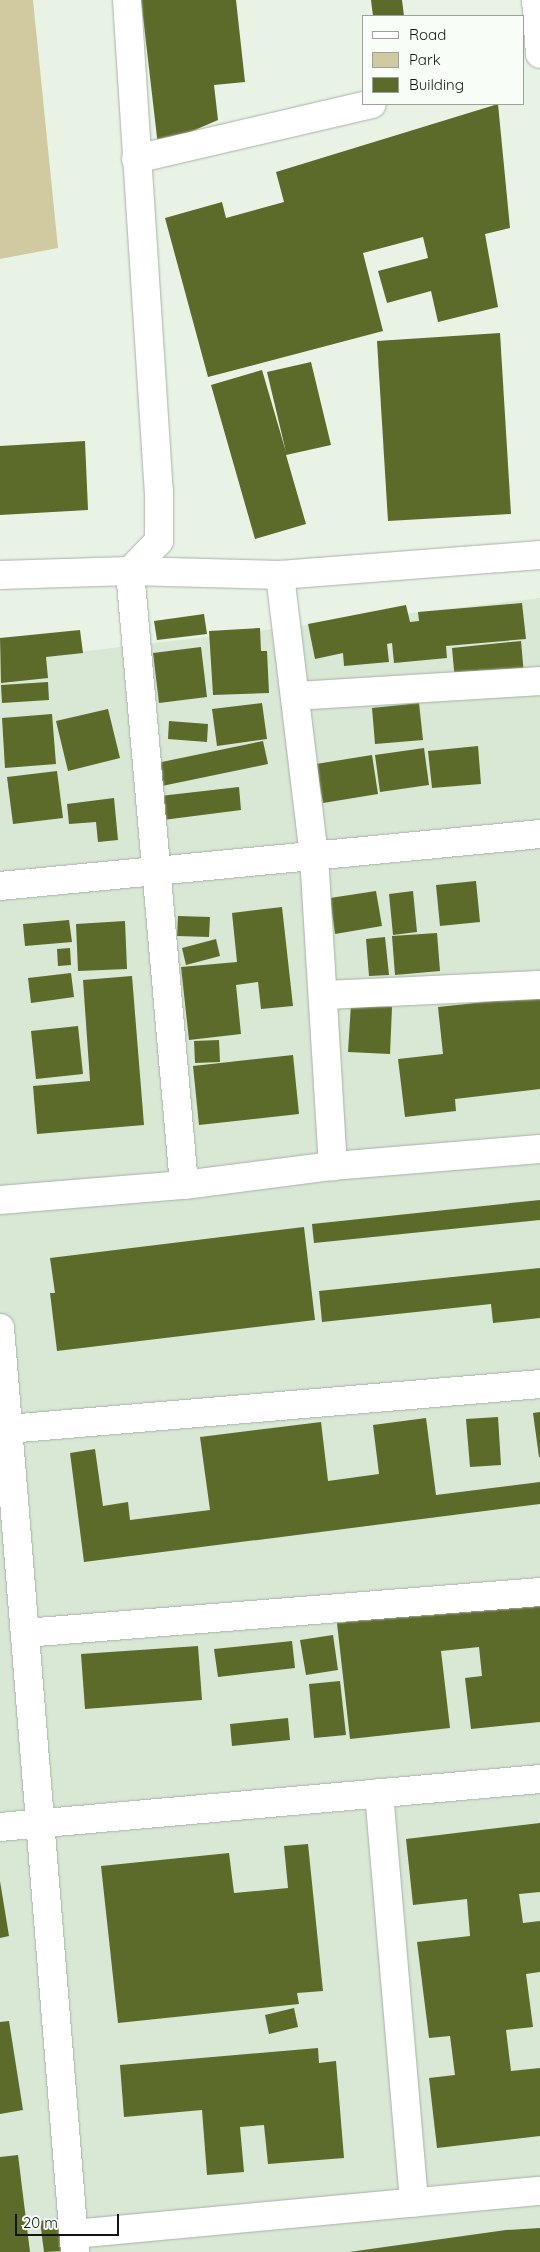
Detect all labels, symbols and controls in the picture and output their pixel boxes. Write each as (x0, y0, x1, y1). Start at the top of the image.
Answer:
legend (362, 15, 525, 105)
text: Road (409, 25, 446, 44)
text: Park (409, 50, 441, 69)
text: Building (409, 75, 464, 94)
scale bar (18, 2204, 121, 2236)
text: 20 m (23, 2213, 58, 2232)

